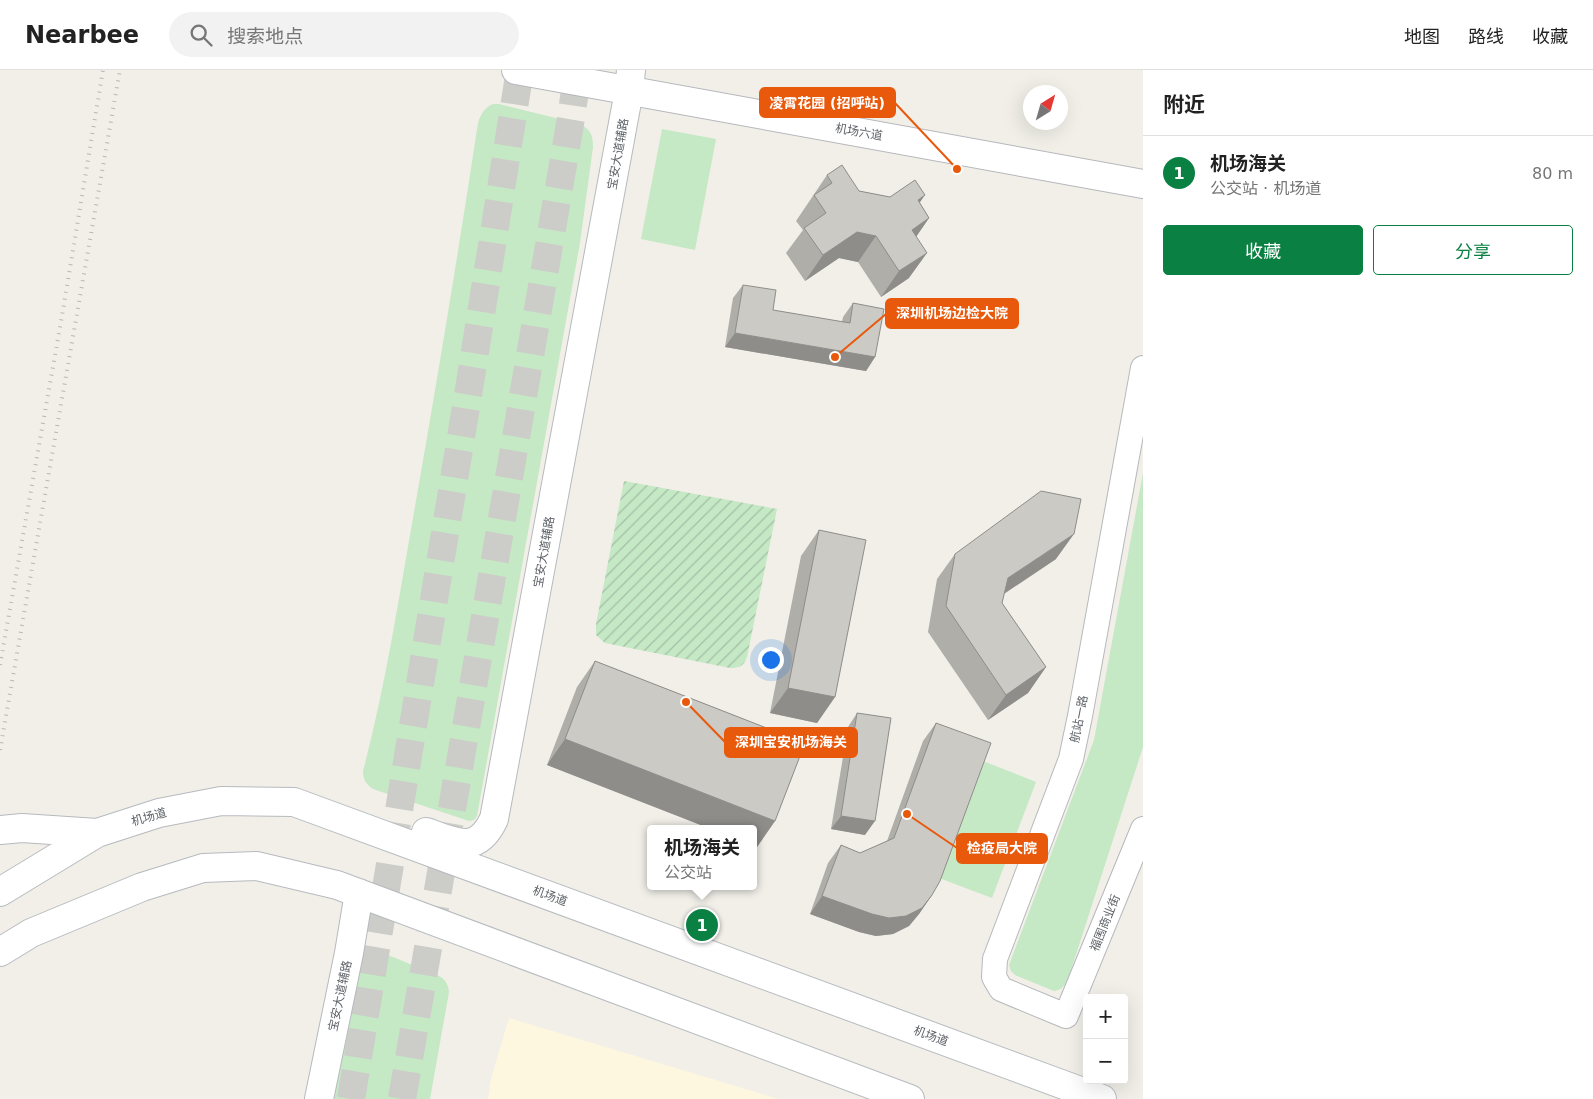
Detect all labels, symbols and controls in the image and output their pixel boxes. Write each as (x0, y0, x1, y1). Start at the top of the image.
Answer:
search box (169, 12, 519, 57)
text: Nearbee (25, 21, 139, 49)
icon: search (187, 21, 215, 49)
text: 搜索地点 (227, 25, 303, 47)
text: 地图 (1404, 26, 1440, 47)
text: 路线 (1468, 26, 1504, 47)
text: 收藏 (1532, 26, 1568, 47)
north arrow (1023, 85, 1068, 130)
callout: 凌霄花园 (招呼站) (760, 88, 895, 117)
text: 附近 (1163, 93, 1205, 117)
text: 凌霄花园 (招呼站) (769, 95, 885, 111)
street label: 宝安大道辅路 (605, 117, 631, 191)
street label: 机场六道 (834, 121, 884, 143)
text: 机场海关 (1210, 152, 1286, 174)
text: 1 (1173, 164, 1185, 183)
text: 80 m (1532, 164, 1573, 183)
text: 公交站 · 机场道 (1210, 179, 1321, 198)
button: 收藏 (1163, 225, 1363, 275)
button: 分享 (1373, 225, 1573, 275)
callout: 深圳机场边检大院 (886, 299, 1018, 328)
text: 深圳机场边检大院 (896, 305, 1008, 321)
street label: 宝安大道辅路 (531, 515, 557, 589)
your location (758, 647, 784, 673)
street label: 航站一路 (1068, 694, 1090, 744)
callout: 深圳宝安机场海关 (725, 728, 857, 757)
text: 深圳宝安机场海关 (735, 734, 847, 750)
street label: 机场道 (130, 805, 168, 829)
popup (647, 825, 757, 890)
callout: 检疫局大院 (957, 834, 1047, 863)
text: 机场海关 (664, 836, 740, 858)
text: 检疫局大院 (967, 840, 1037, 856)
text: 公交站 (664, 863, 712, 882)
street label: 机场道 (531, 883, 569, 909)
street label: 福围商业街 (1087, 893, 1123, 953)
pin: 1 (686, 906, 718, 944)
street label: 宝安大道辅路 (326, 959, 354, 1033)
map controls (1083, 994, 1128, 1084)
button: + (1083, 994, 1128, 1039)
street label: 机场道 (912, 1023, 950, 1049)
button: − (1083, 1039, 1128, 1084)

